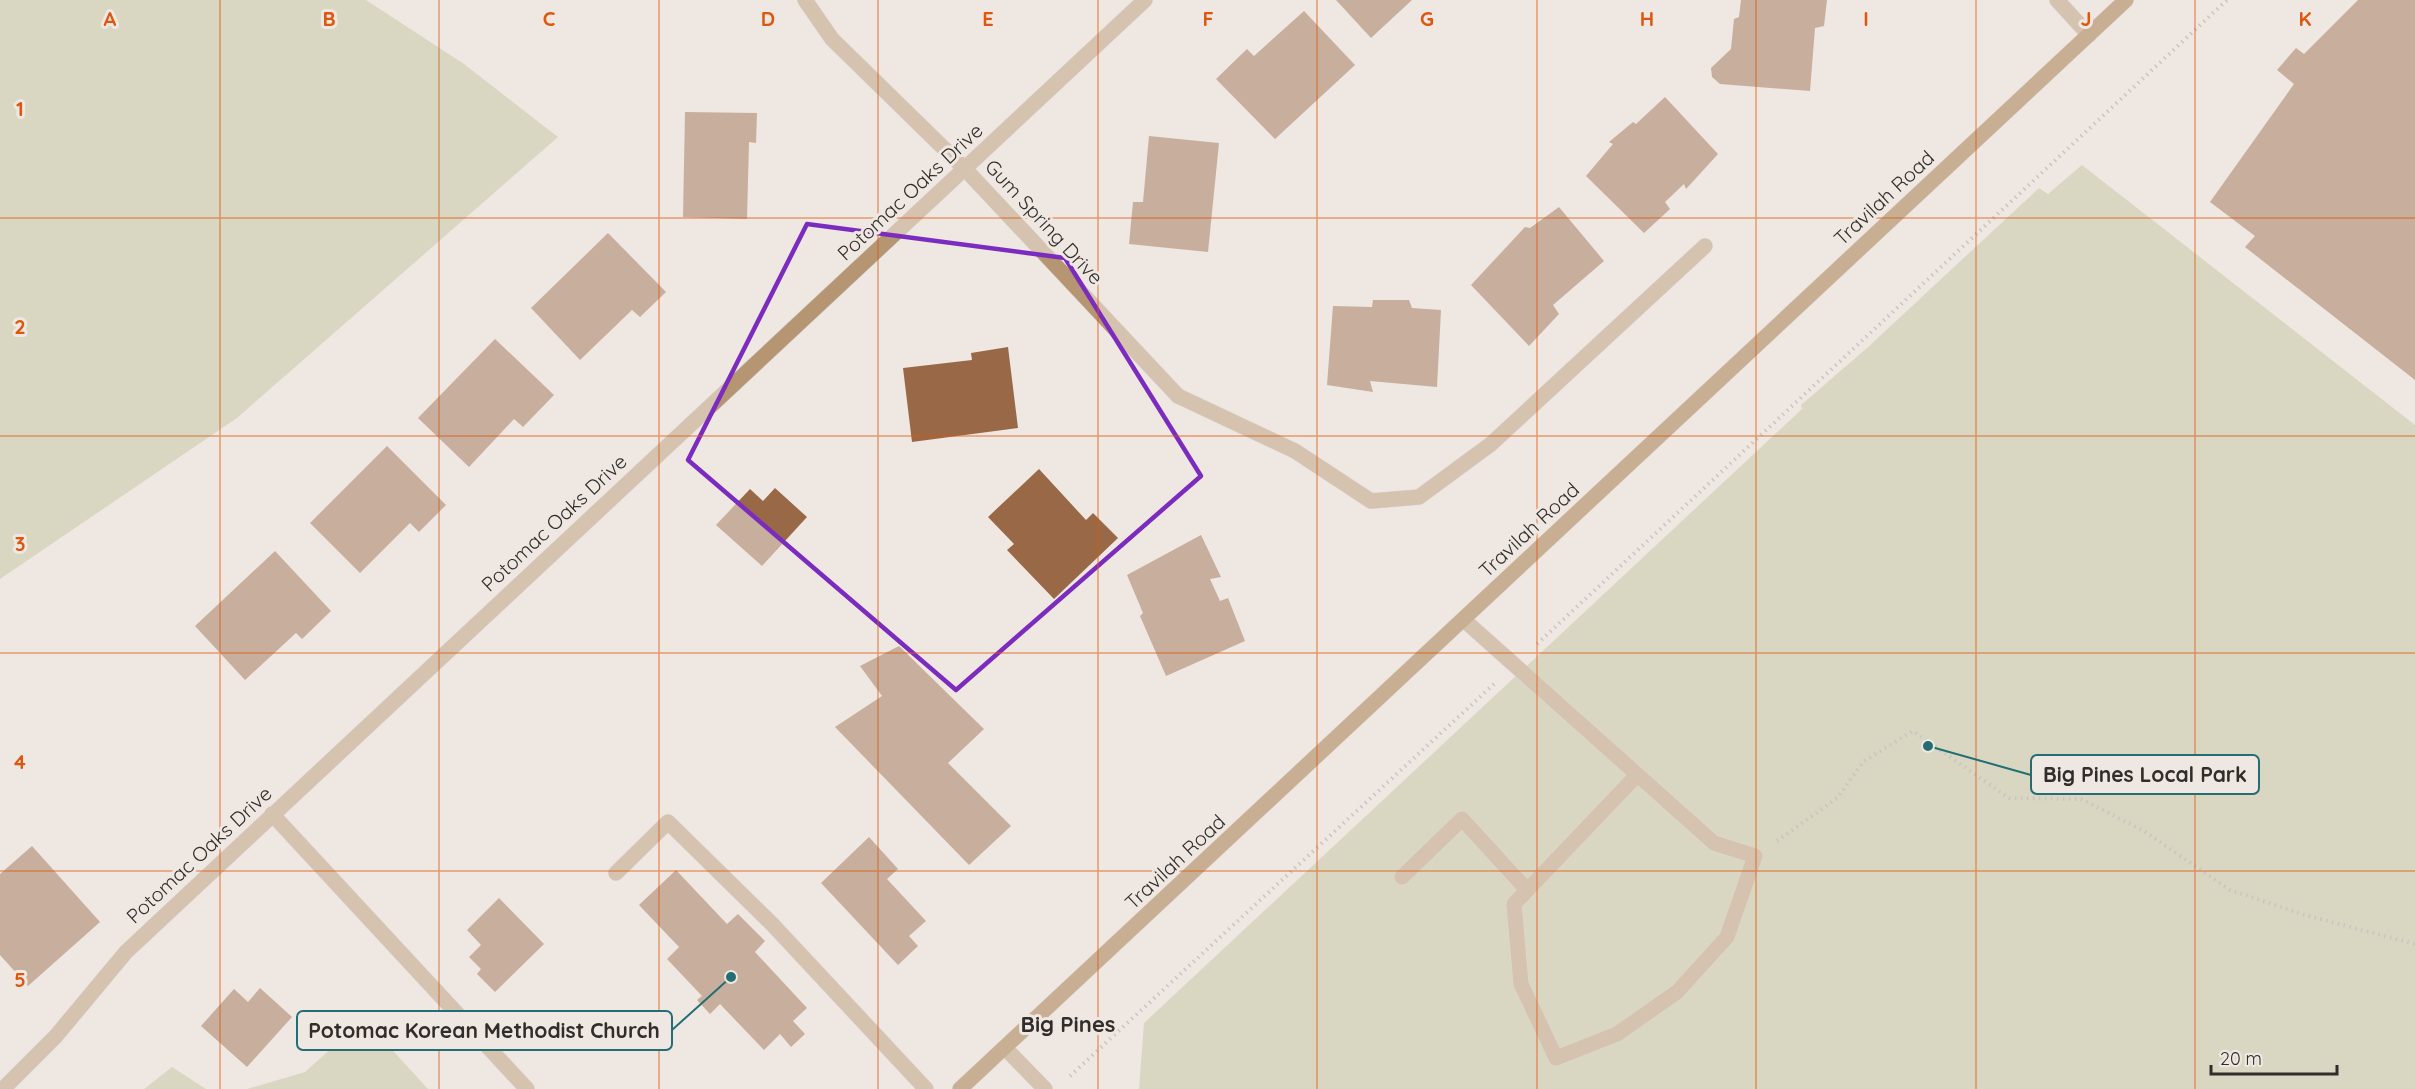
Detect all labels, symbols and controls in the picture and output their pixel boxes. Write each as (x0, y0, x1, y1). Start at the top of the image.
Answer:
text: A (104, 6, 117, 31)
text: B (322, 6, 336, 31)
text: C (543, 6, 556, 31)
text: D (761, 6, 775, 31)
text: E (982, 6, 994, 31)
text: F (1202, 6, 1214, 31)
text: G (1420, 6, 1434, 31)
text: H (1640, 6, 1654, 31)
text: I (1863, 6, 1869, 31)
text: J (2080, 6, 2092, 31)
text: K (2298, 6, 2312, 31)
text: 1 (16, 96, 24, 121)
street label: Potomac Oaks Drive (832, 118, 988, 265)
street label: Travilah Road (1828, 145, 1939, 251)
street label: Gum Spring Drive (980, 154, 1109, 289)
text: 2 (14, 314, 26, 339)
street label: Potomac Oaks Drive (476, 449, 632, 596)
street label: Travilah Road (1473, 477, 1584, 583)
text: 3 (15, 531, 25, 556)
text: 4 (14, 749, 26, 774)
callout: Big Pines Local Park (2031, 755, 2259, 794)
text: Big Pines Local Park (2043, 761, 2247, 787)
street label: Potomac Oaks Drive (121, 781, 277, 928)
street label: Travilah Road (1119, 809, 1230, 915)
text: 5 (14, 967, 26, 992)
district label: Big Pines (1021, 1010, 1115, 1038)
callout: Potomac Korean Methodist Church (297, 1011, 672, 1050)
text: Potomac Korean Methodist Church (308, 1017, 660, 1043)
scale bar (2211, 1038, 2337, 1076)
text: 20 m (2220, 1047, 2262, 1070)

